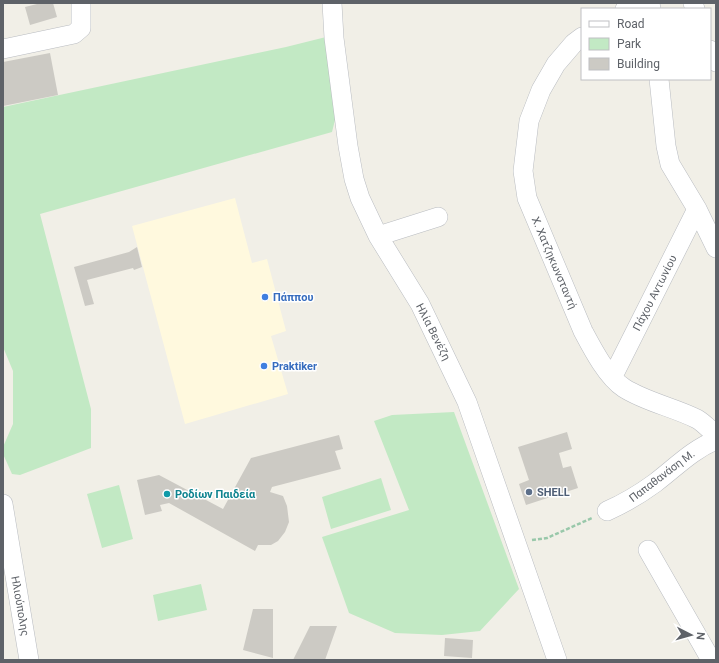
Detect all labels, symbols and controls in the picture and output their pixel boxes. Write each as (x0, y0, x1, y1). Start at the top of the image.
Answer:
legend (581, 8, 711, 80)
text: Road (617, 17, 645, 31)
text: Park (617, 37, 642, 51)
text: Building (617, 57, 660, 71)
street label: Χ. Χατζηκωνσταντή (529, 215, 579, 311)
street label: Πάχου Αντωνίου (630, 253, 680, 333)
place label: Πάππου (273, 291, 313, 304)
marker: Πάππου (260, 292, 270, 302)
street label: Ηλία Βενέζη (413, 301, 453, 363)
place label: Praktiker (272, 360, 317, 373)
marker: Praktiker (259, 361, 269, 371)
street label: Παπαθανάση Μ. (627, 447, 697, 505)
place label: SHELL (537, 486, 570, 499)
marker: SHELL (524, 487, 534, 497)
place label: Ροδίων Παιδεία (175, 488, 256, 501)
marker: Ροδίων Παιδεία (162, 489, 172, 499)
street label: Ηλιούπολης (8, 575, 32, 637)
north arrow (671, 615, 711, 655)
text: N (694, 631, 707, 641)

